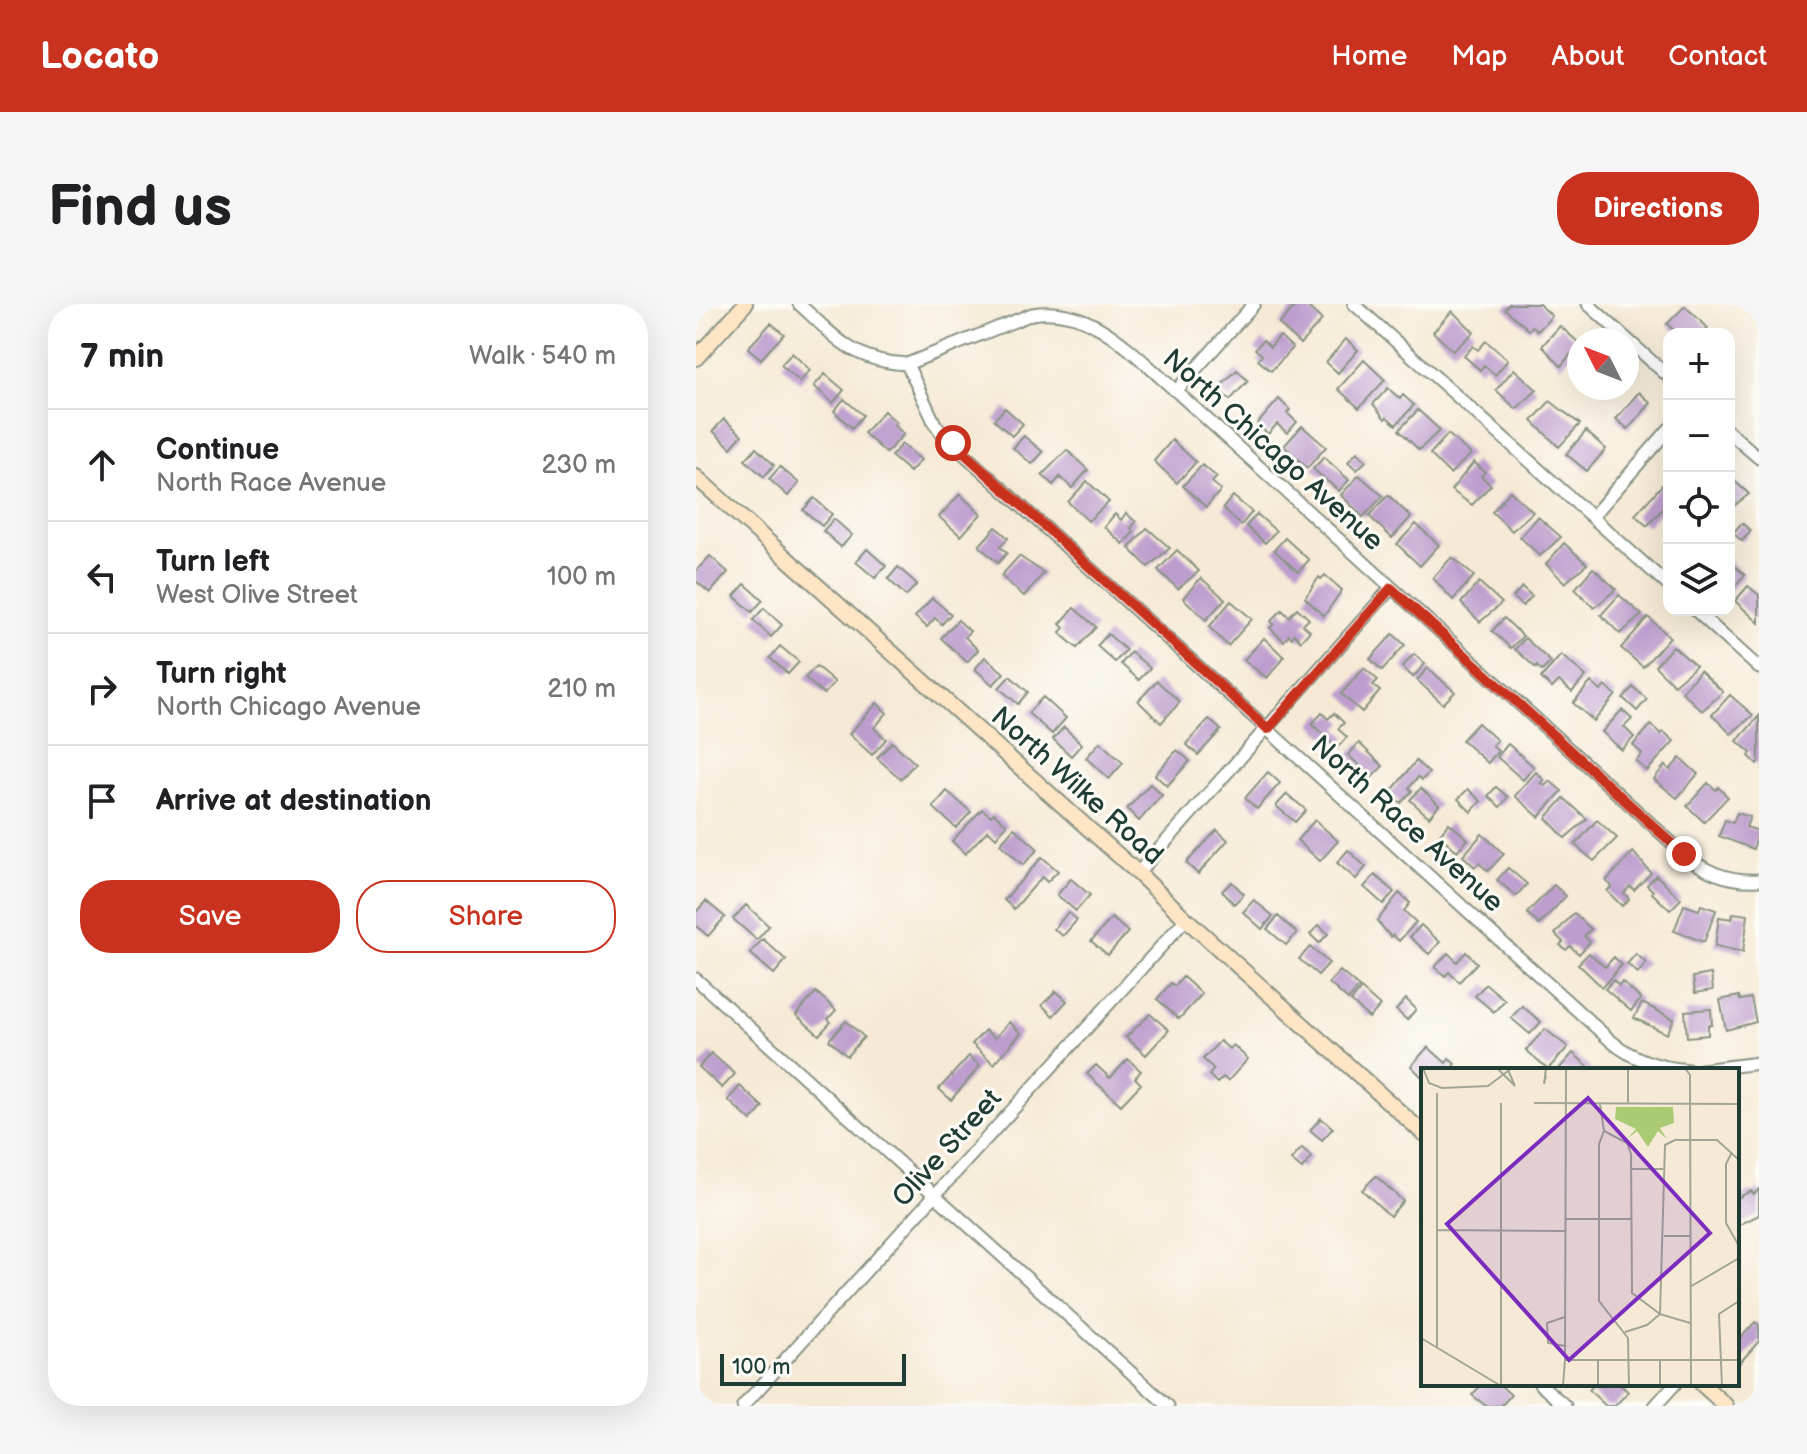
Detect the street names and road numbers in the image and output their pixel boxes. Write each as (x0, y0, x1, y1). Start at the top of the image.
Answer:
street label: North Chicago Avenue (1156, 342, 1390, 558)
street label: North Wilke Road (984, 700, 1170, 872)
street label: North Race Avenue (1304, 729, 1510, 919)
street label: Olive Street (886, 1082, 1009, 1214)

